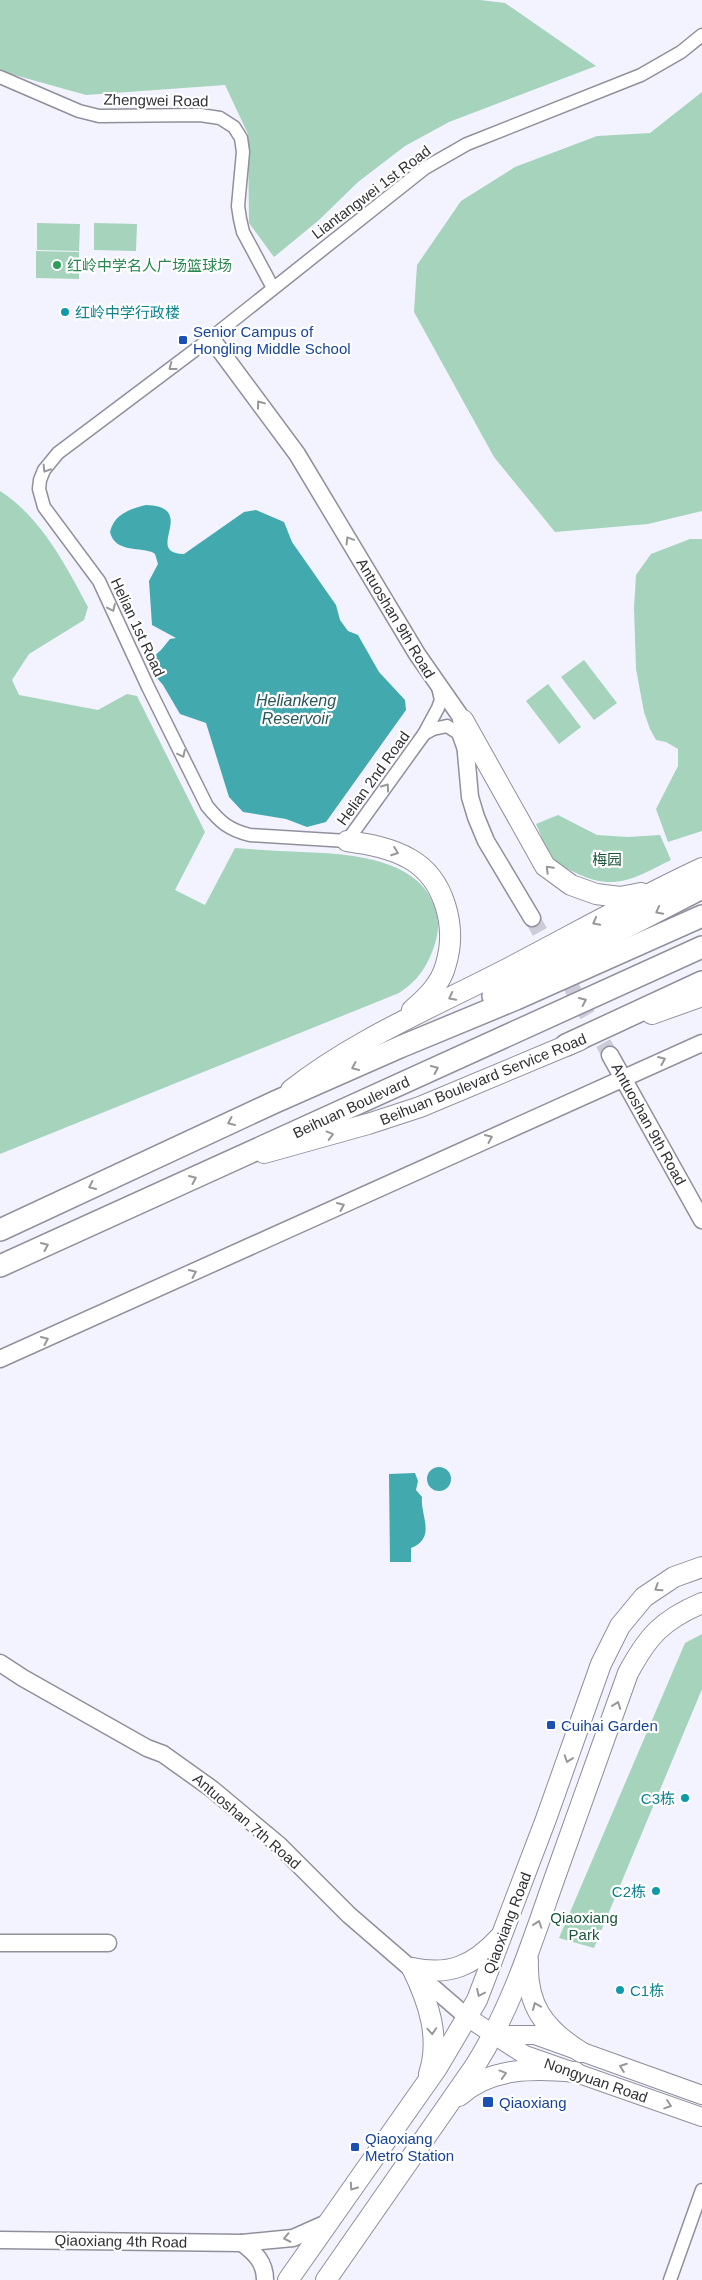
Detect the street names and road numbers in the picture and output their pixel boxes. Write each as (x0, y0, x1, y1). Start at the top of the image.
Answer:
street label: Zhengwei Road (103, 91, 209, 109)
street label: Liantangwei 1st Road (308, 142, 434, 242)
street label: Antuoshan 9th Road (353, 555, 439, 681)
street label: Helian 1st Road (108, 575, 168, 679)
street label: Helian 2nd Road (333, 728, 413, 828)
street label: Beihuan Boulevard Service Road (377, 1030, 589, 1128)
street label: Antuoshan 9th Road (608, 1060, 690, 1188)
street label: Beihuan Boulevard (290, 1073, 412, 1141)
street label: Antuoshan 7th Road (190, 1770, 304, 1872)
street label: Qiaoxiang Road (480, 1870, 534, 1976)
street label: Nongyuan Road (542, 2054, 650, 2106)
street label: Qiaoxiang 4th Road (55, 2231, 187, 2251)

